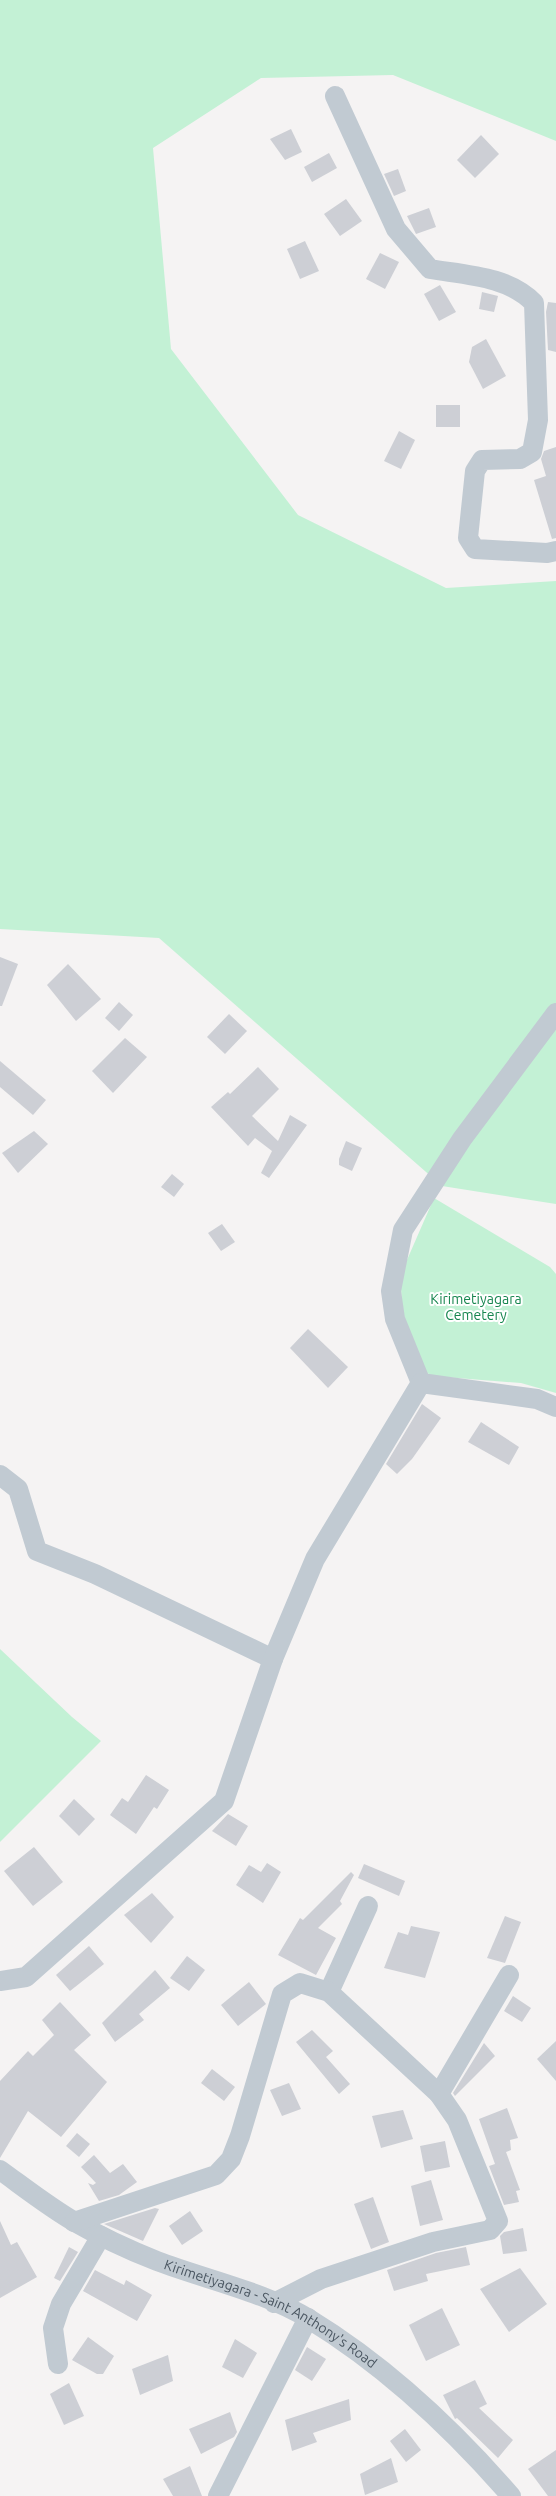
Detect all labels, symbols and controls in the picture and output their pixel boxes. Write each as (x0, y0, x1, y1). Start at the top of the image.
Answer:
park label: Kirimetiyagara Cemetery (430, 1291, 522, 1323)
street label: Kirimetiyagara - Saint Anthony's Road (162, 2256, 380, 2371)

